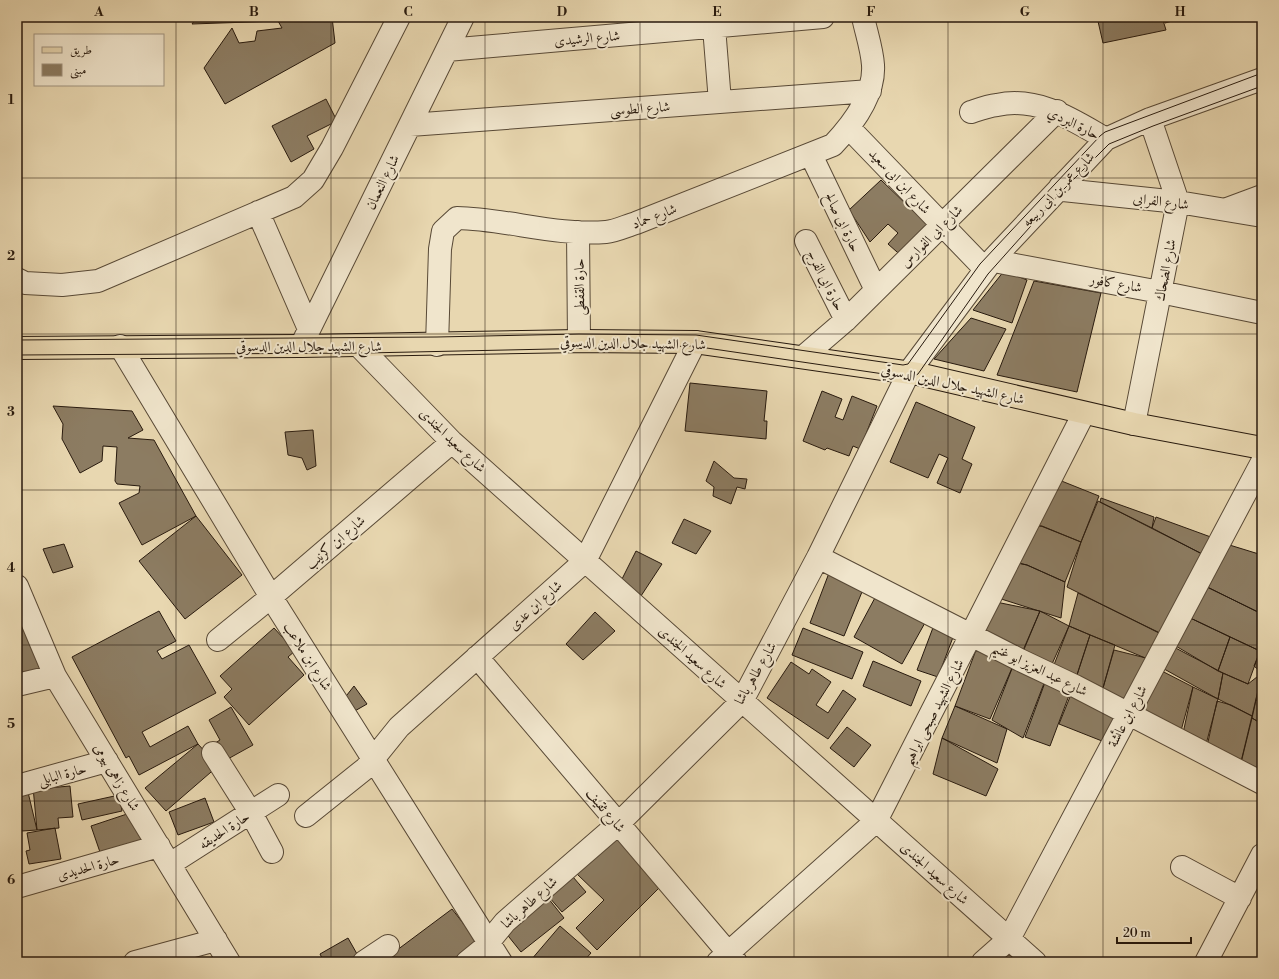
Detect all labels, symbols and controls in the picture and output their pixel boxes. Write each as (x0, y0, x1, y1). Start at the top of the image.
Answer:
text: A (93, 4, 104, 20)
text: B (249, 4, 259, 20)
text: C (403, 4, 413, 20)
text: D (557, 4, 567, 20)
text: E (712, 4, 722, 20)
text: F (866, 4, 876, 20)
text: G (1020, 4, 1031, 20)
text: H (1175, 4, 1186, 20)
street label: شارع الرشيدى (553, 27, 621, 53)
legend (34, 34, 164, 86)
text: طريق (70, 43, 92, 58)
text: مبنى (70, 63, 86, 79)
text: 1 (8, 92, 15, 108)
street label: شارع الطوسى (609, 98, 671, 122)
street label: حارة البردي (1044, 104, 1102, 146)
street label: شارع ابن ابى سعيد (863, 145, 934, 220)
street label: شارع عمر بن ابى ربيعه (1018, 148, 1100, 232)
street label: شارع النعمان (362, 152, 406, 214)
street label: حارة ابى صالح (817, 190, 864, 257)
street label: شارع الفرابى (1132, 190, 1190, 216)
street label: شارع حماد (629, 200, 680, 236)
street label: شارع ابى الفوارس (897, 201, 968, 273)
street label: شارع الضحاك (1151, 238, 1183, 303)
street label: حارة ابى الفرج (799, 247, 848, 315)
text: 2 (7, 248, 15, 264)
street label: حارة القفطى (571, 258, 589, 316)
street label: شارع كافور (1086, 270, 1143, 299)
street label: شارع الشهيد جلال الدين الدسوقي (560, 334, 706, 356)
street label: شارع الشهيد جلال الدين الدسوقي (236, 338, 382, 358)
street label: شارع الشهيد جلال الدين الدسوقي (879, 361, 1026, 411)
text: 3 (7, 404, 15, 420)
street label: شارع سعيد الجندى (414, 404, 489, 478)
street label: شارع ابن كرنيب (302, 512, 371, 575)
text: 4 (7, 560, 16, 576)
street label: شارع ابن عدى (505, 577, 568, 636)
street label: شارع ابن ملاعب (277, 619, 335, 695)
street label: شارع سعيد الجندى (653, 622, 730, 695)
street label: شارع طاهر باشا (731, 639, 783, 709)
street label: شارع عبد العزيز ابو غنيم (987, 639, 1090, 704)
street label: شارع الشهيد صبحى ابراهيم (899, 656, 972, 770)
street label: شارع ابن عائشة (1104, 682, 1153, 751)
text: 5 (7, 716, 15, 732)
street label: شارع زاهى بيومى (87, 740, 143, 816)
street label: حارة البابلى (36, 760, 88, 790)
street label: شارع ثقيف (580, 785, 629, 838)
street label: حارة الحديقه (196, 808, 253, 854)
street label: شارع سعيد الجندى (895, 838, 972, 911)
street label: حارة الحديدى (55, 851, 121, 885)
text: 6 (7, 872, 15, 888)
street label: شارع طاهر باشا (498, 873, 563, 934)
scale bar (1117, 919, 1191, 945)
text: 20 m (1123, 926, 1151, 941)

